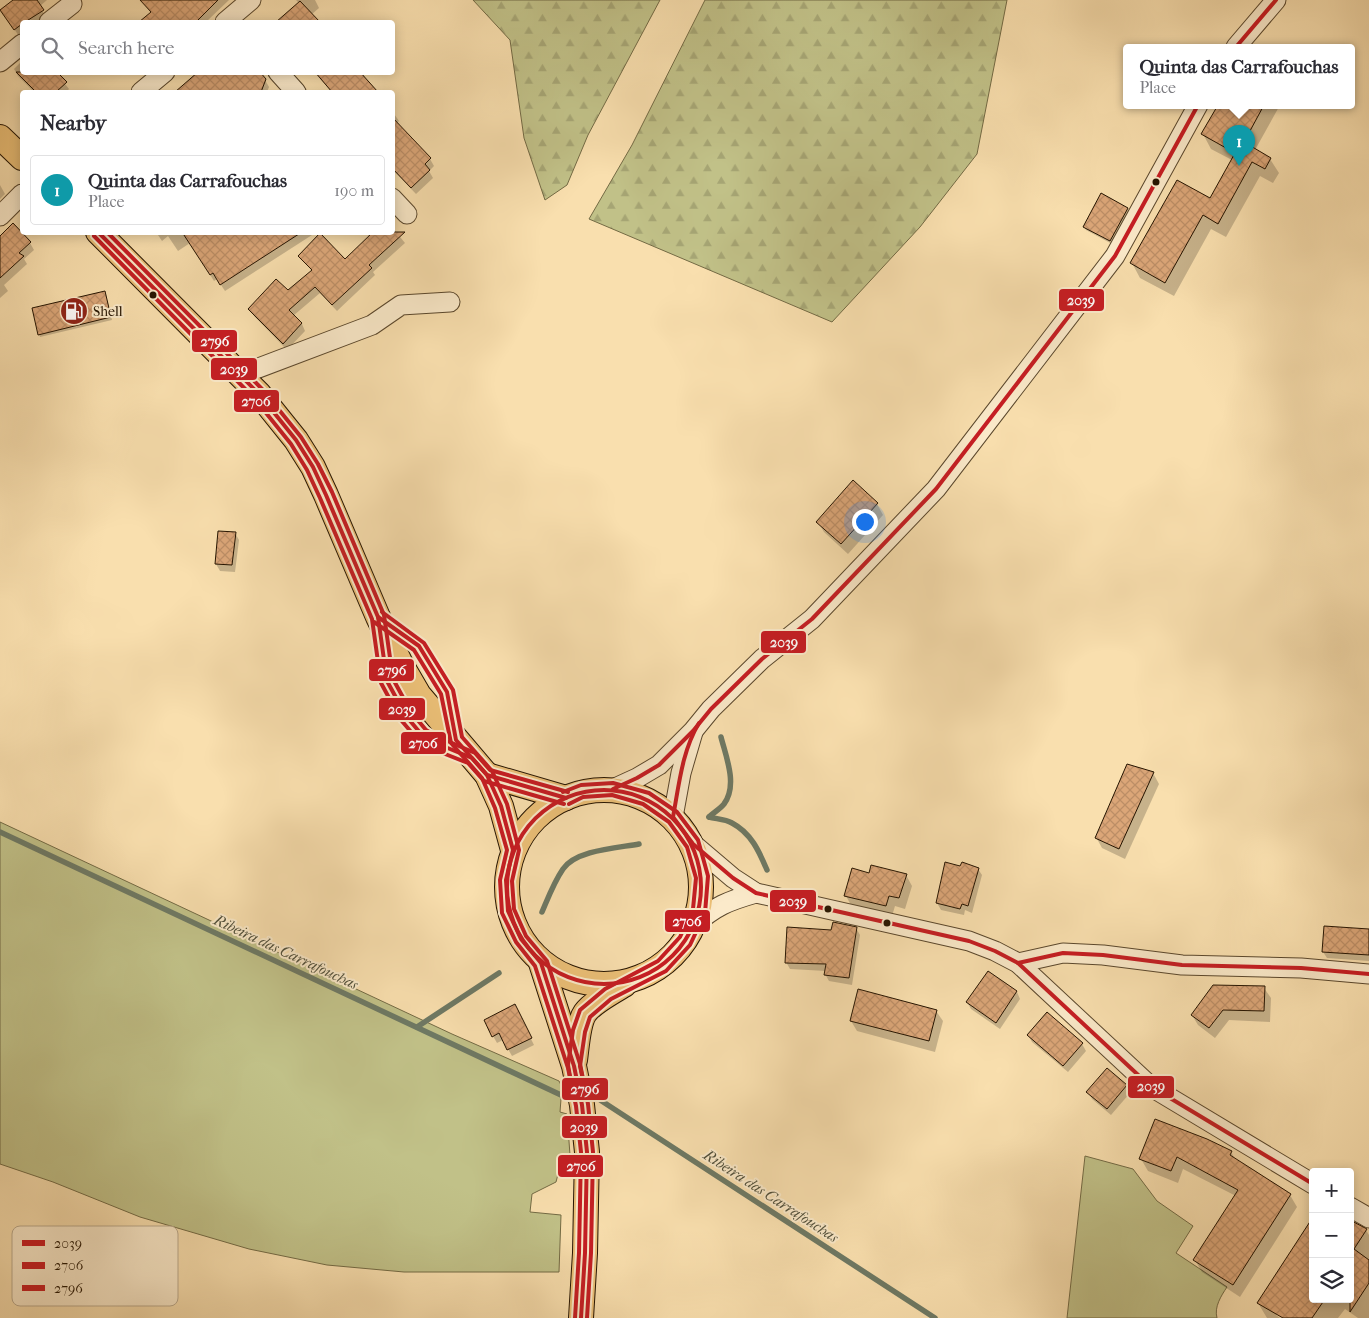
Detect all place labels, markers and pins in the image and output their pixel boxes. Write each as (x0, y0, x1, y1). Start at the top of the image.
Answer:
pin: 1 (1223, 125, 1255, 166)
unlabelled marker (1151, 177, 1161, 187)
unlabelled marker (148, 290, 158, 300)
fuel station icon: Shell (59, 296, 89, 326)
place label: Shell (93, 303, 123, 320)
unlabelled marker (823, 904, 833, 914)
unlabelled marker (882, 918, 892, 928)

